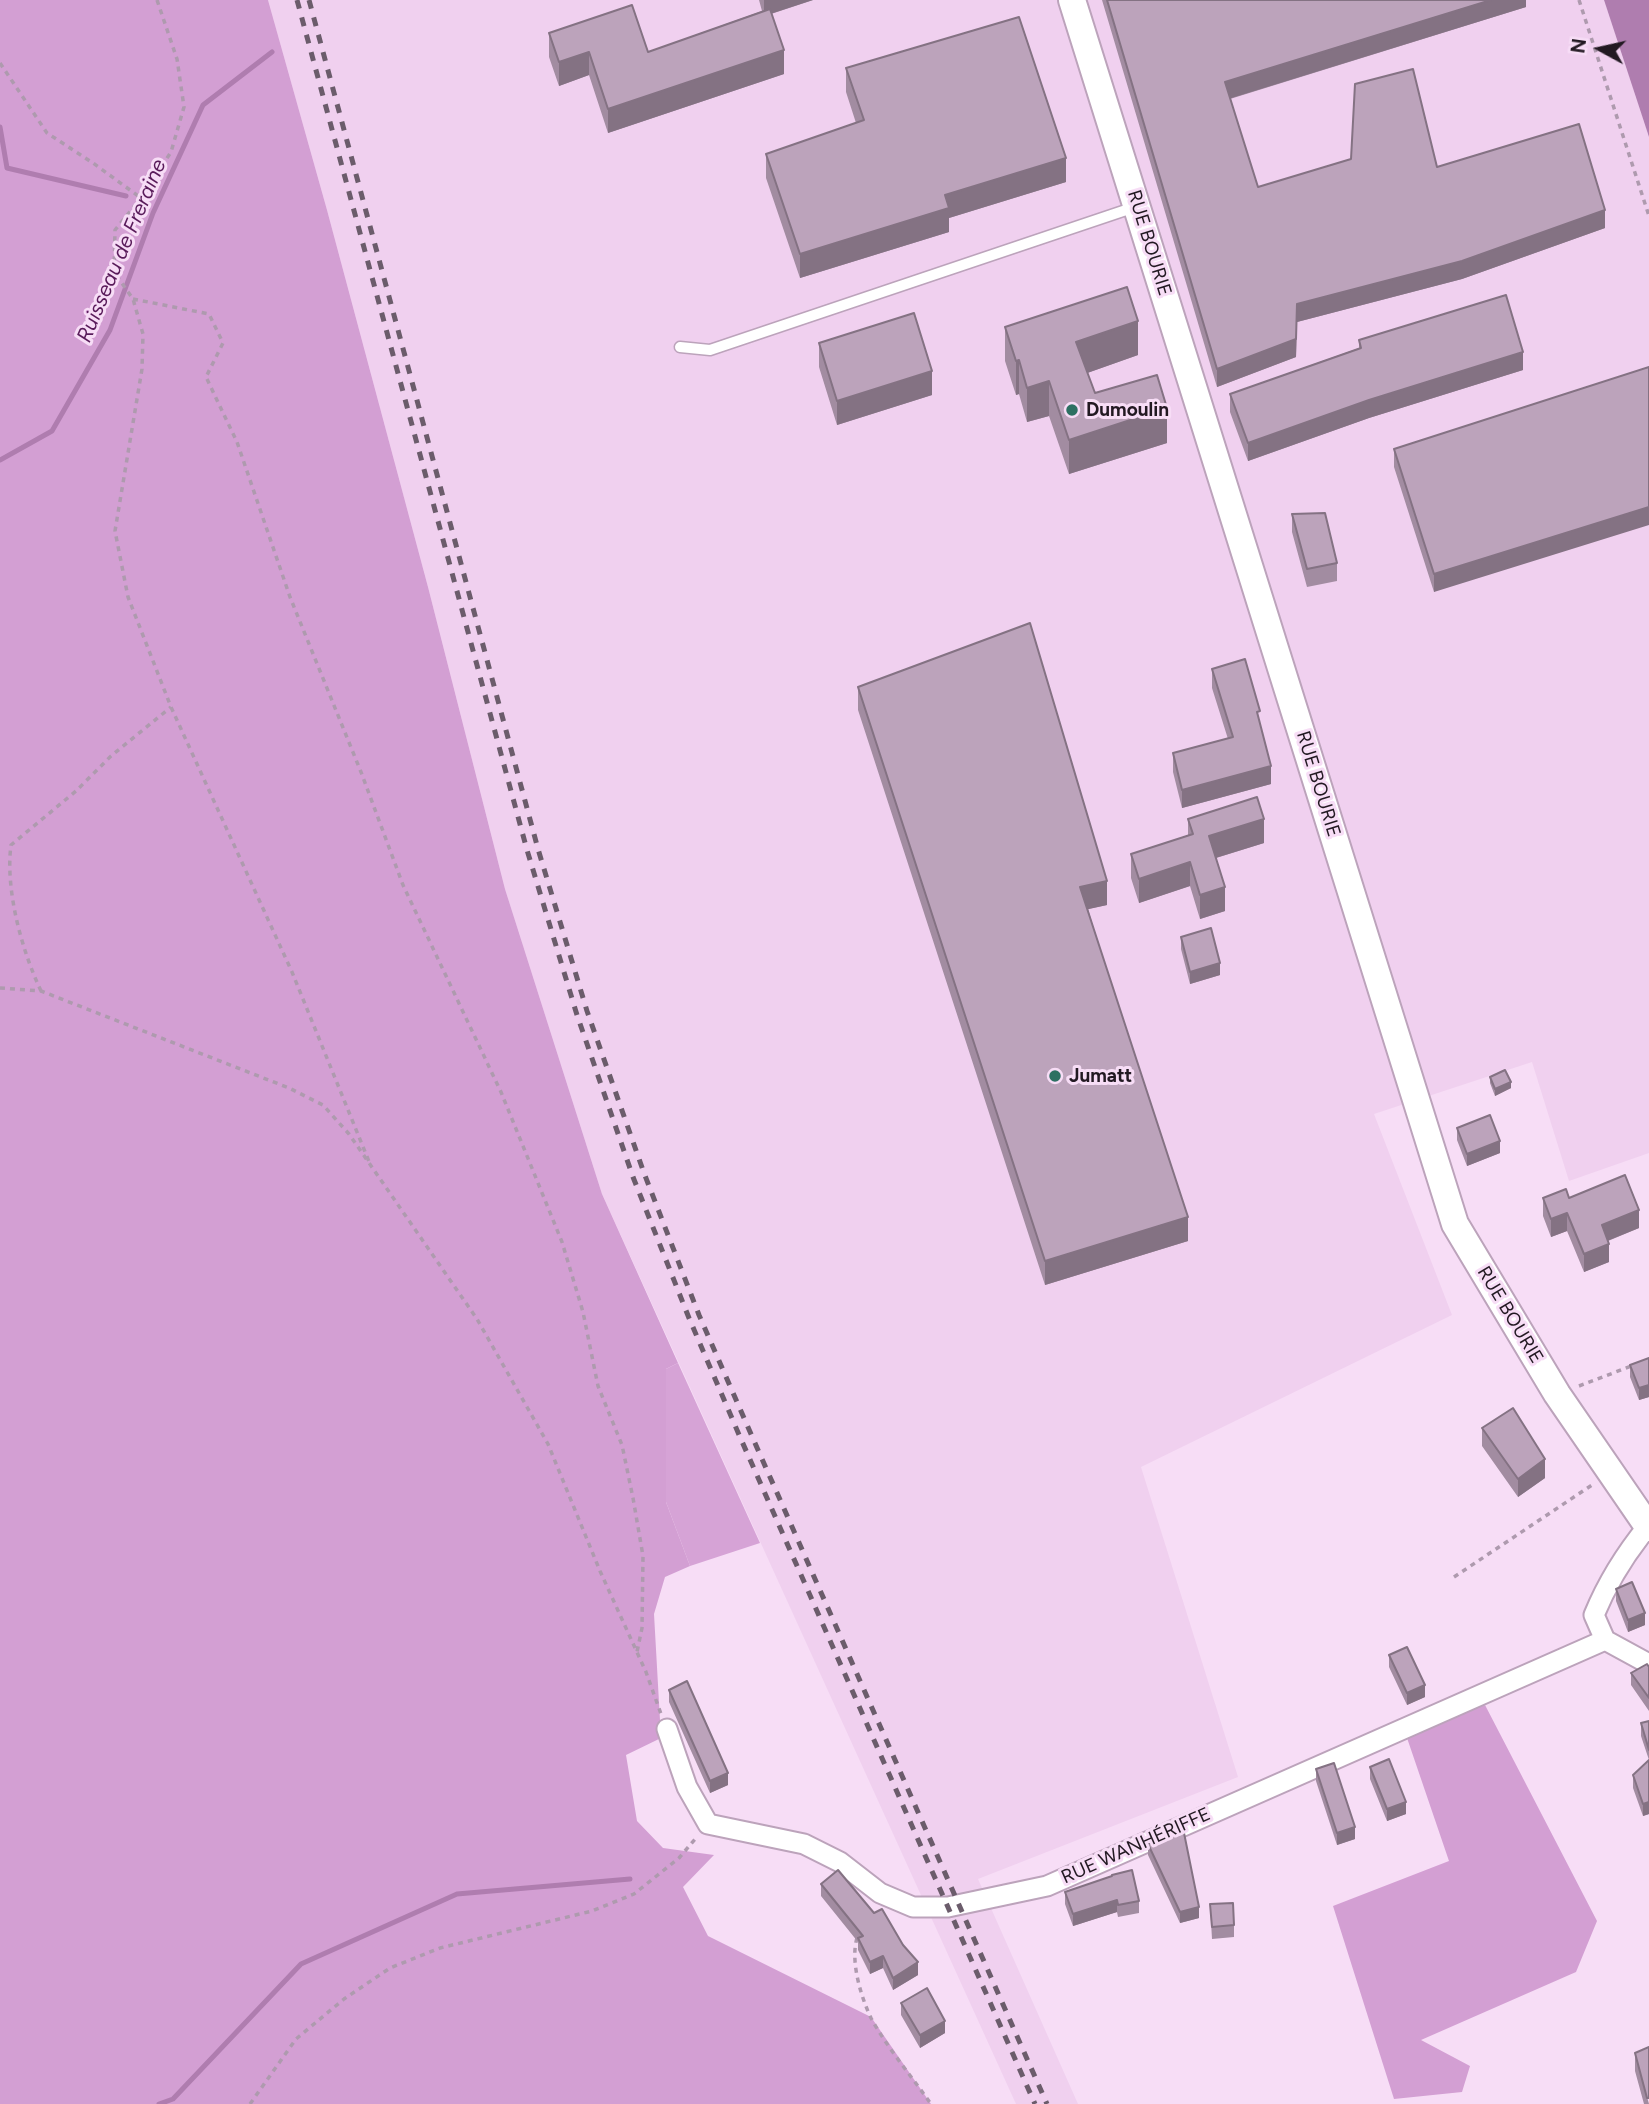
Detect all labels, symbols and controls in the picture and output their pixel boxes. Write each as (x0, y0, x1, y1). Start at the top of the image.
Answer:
north arrow (1565, 14, 1635, 84)
text: N (1566, 37, 1591, 55)
water label: Ruisseau de Freraine (72, 156, 172, 346)
street label: RUE BOURIE (1122, 187, 1176, 299)
place label: Dumoulin (1086, 399, 1169, 421)
marker: Dumoulin (1064, 402, 1080, 418)
street label: RUE BOURIE (1291, 728, 1345, 840)
place label: Jumatt (1069, 1065, 1132, 1087)
marker: Jumatt (1047, 1068, 1063, 1084)
street label: RUE BOURIE (1472, 1262, 1548, 1368)
street label: RUE WANHÉRIFFE (1058, 1803, 1214, 1889)

